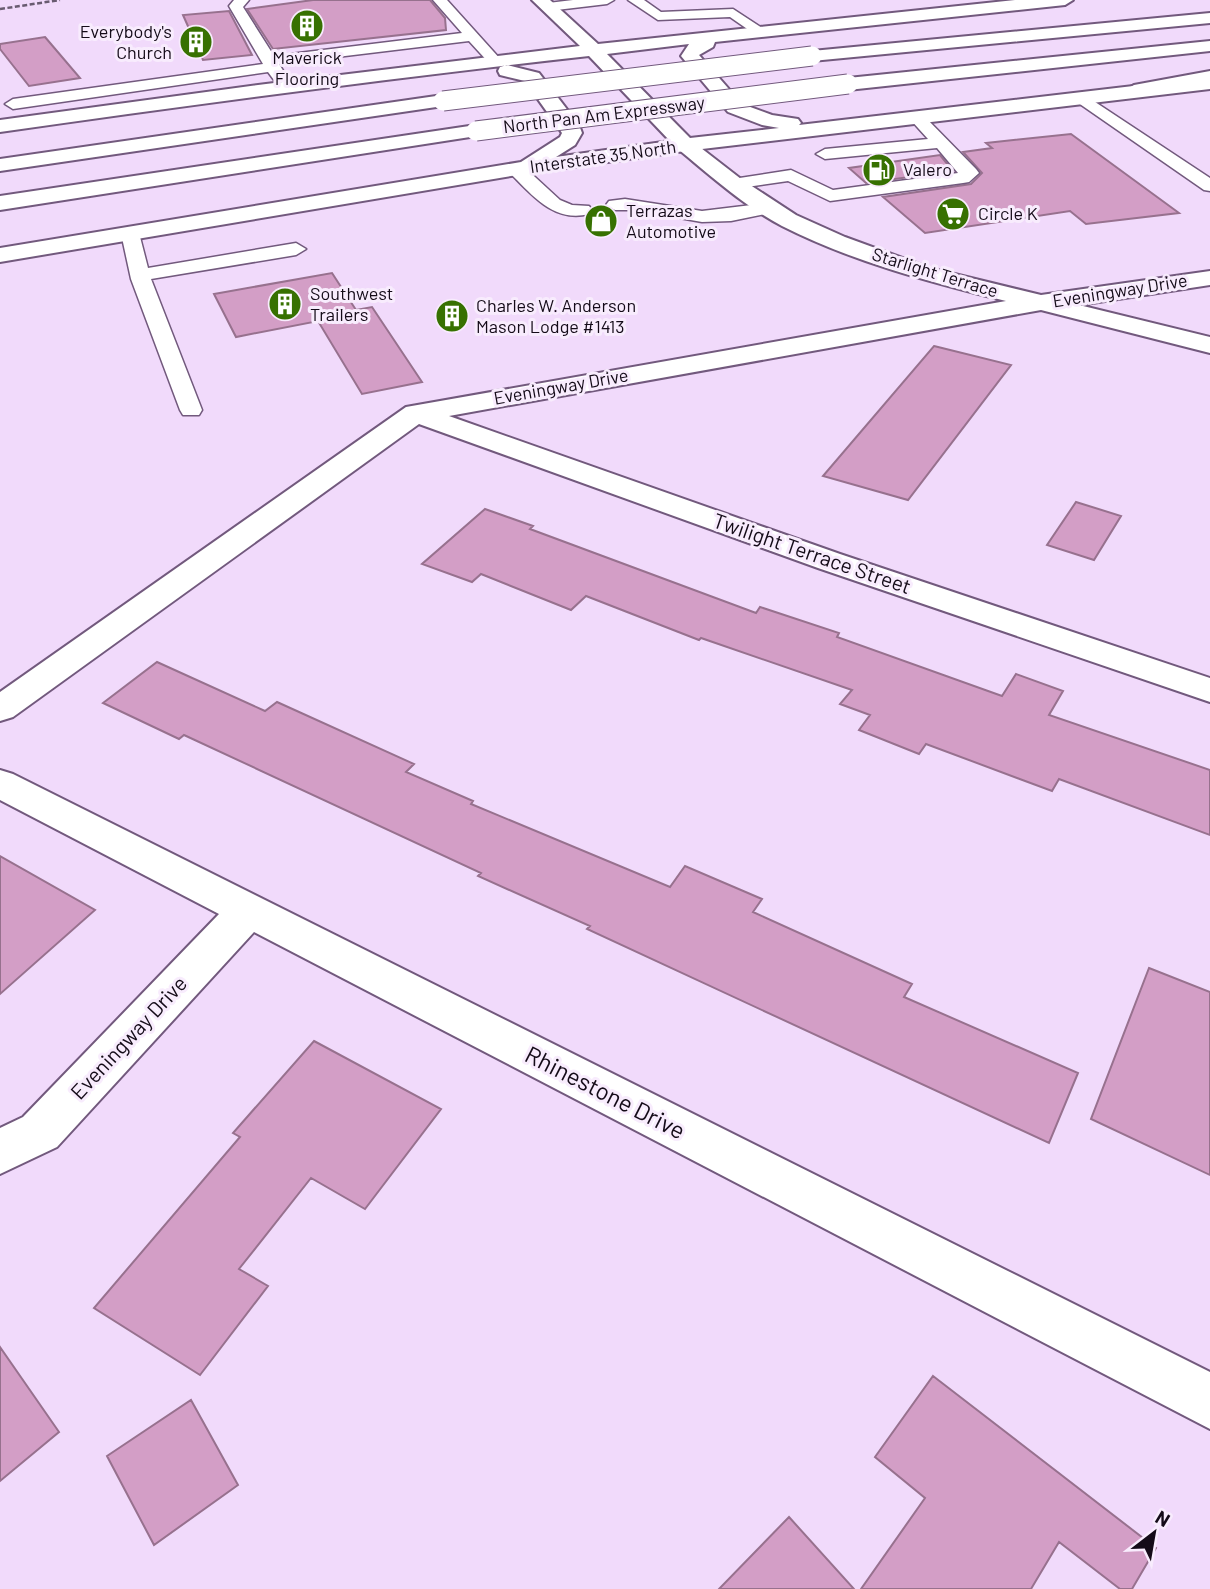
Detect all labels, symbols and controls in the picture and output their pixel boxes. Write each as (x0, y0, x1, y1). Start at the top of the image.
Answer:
building icon: Maverick Flooring (288, 7, 326, 45)
place label: Everybody's Church (80, 20, 172, 63)
building icon: Everybody's Church (177, 23, 215, 61)
place label: Maverick Flooring (272, 46, 342, 89)
street label: North Pan Am Expressway (502, 91, 706, 137)
street label: Interstate 35 North (528, 135, 678, 177)
fuel station icon: Valero (860, 151, 898, 189)
place label: Valero (903, 158, 952, 180)
supermarket icon: Circle K (934, 195, 972, 233)
place label: Terrazas Automotive (626, 199, 716, 242)
shop icon: Terrazas Automotive (582, 202, 620, 240)
place label: Circle K (978, 202, 1038, 224)
street label: Starlight Terrace (870, 242, 1001, 302)
street label: Eveningway Drive (1051, 268, 1189, 312)
place label: Southwest Trailers (310, 282, 393, 325)
building icon: Southwest Trailers (266, 285, 304, 323)
place label: Charles W. Anderson Mason Lodge #1413 (476, 294, 636, 337)
building icon: Charles W. Anderson Mason Lodge #1413 (433, 297, 471, 335)
street label: Eveningway Drive (492, 363, 630, 409)
street label: Twilight Terrace Street (710, 507, 915, 598)
street label: Eveningway Drive (65, 970, 191, 1104)
street label: Rhinestone Drive (521, 1039, 691, 1145)
north arrow (1119, 1498, 1189, 1568)
text: N (1152, 1505, 1174, 1531)

